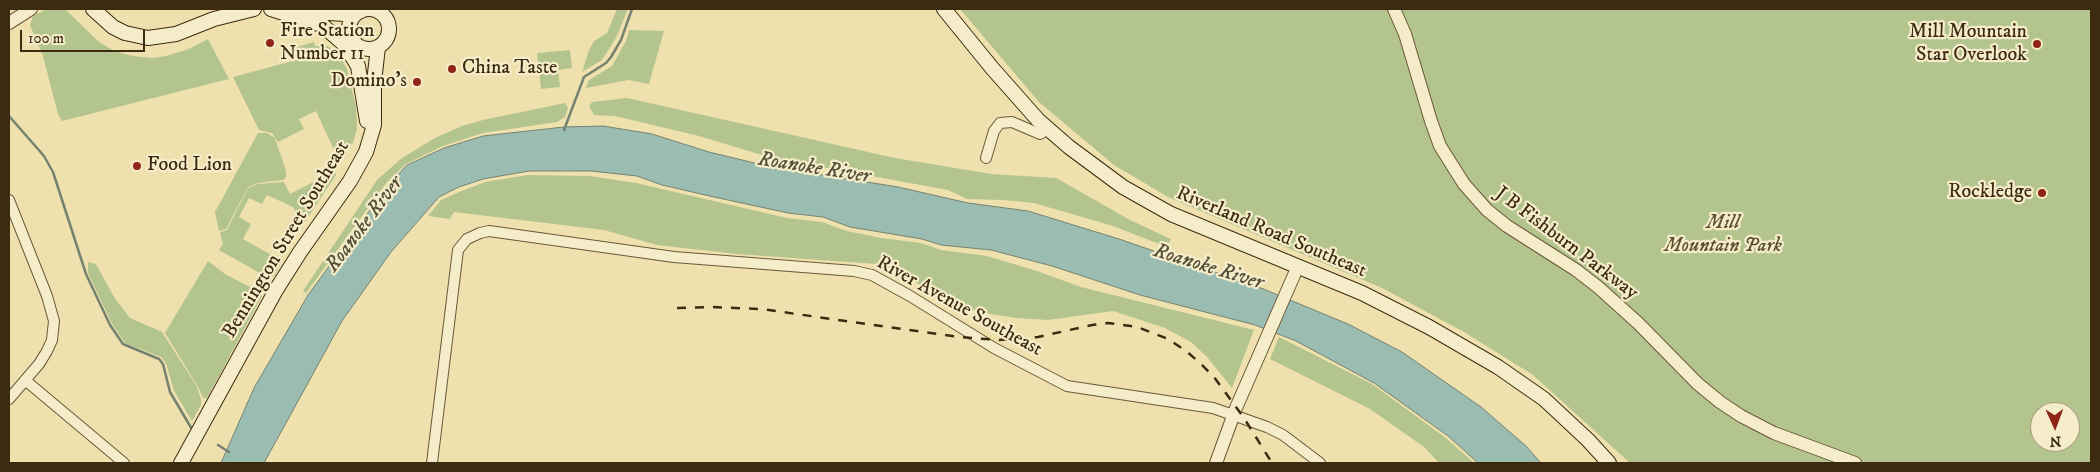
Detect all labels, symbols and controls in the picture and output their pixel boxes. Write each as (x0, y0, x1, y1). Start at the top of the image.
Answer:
scale bar (22, 20, 148, 52)
place label: Fire Station Number 11 (280, 20, 375, 67)
place label: Mill Mountain Star Overlook (1909, 21, 2027, 68)
text: 100 m (28, 29, 64, 48)
marker: Fire Station Number 11 (264, 37, 276, 49)
marker: Mill Mountain Star Overlook (2031, 38, 2043, 50)
place label: China Taste (462, 57, 557, 81)
marker: China Taste (446, 63, 458, 75)
place label: Domino's (331, 70, 407, 94)
marker: Domino's (411, 76, 423, 88)
street label: Bennington Street Southeast (218, 137, 356, 343)
water label: Roanoke River (756, 148, 872, 190)
place label: Food Lion (147, 154, 232, 178)
marker: Food Lion (131, 160, 143, 172)
water label: Roanoke River (321, 172, 409, 278)
place label: Rockledge (1948, 181, 2032, 205)
street label: Riverland Road Southeast (1172, 182, 1370, 284)
street label: J B Fishburn Parkway (1490, 182, 1642, 306)
marker: Rockledge (2036, 187, 2048, 199)
park label: Mill Mountain Park (1664, 212, 1782, 259)
water label: Roanoke River (1150, 239, 1266, 297)
street label: River Avenue Southeast (872, 251, 1046, 363)
north arrow (2030, 402, 2080, 452)
text: N (2049, 432, 2062, 450)

